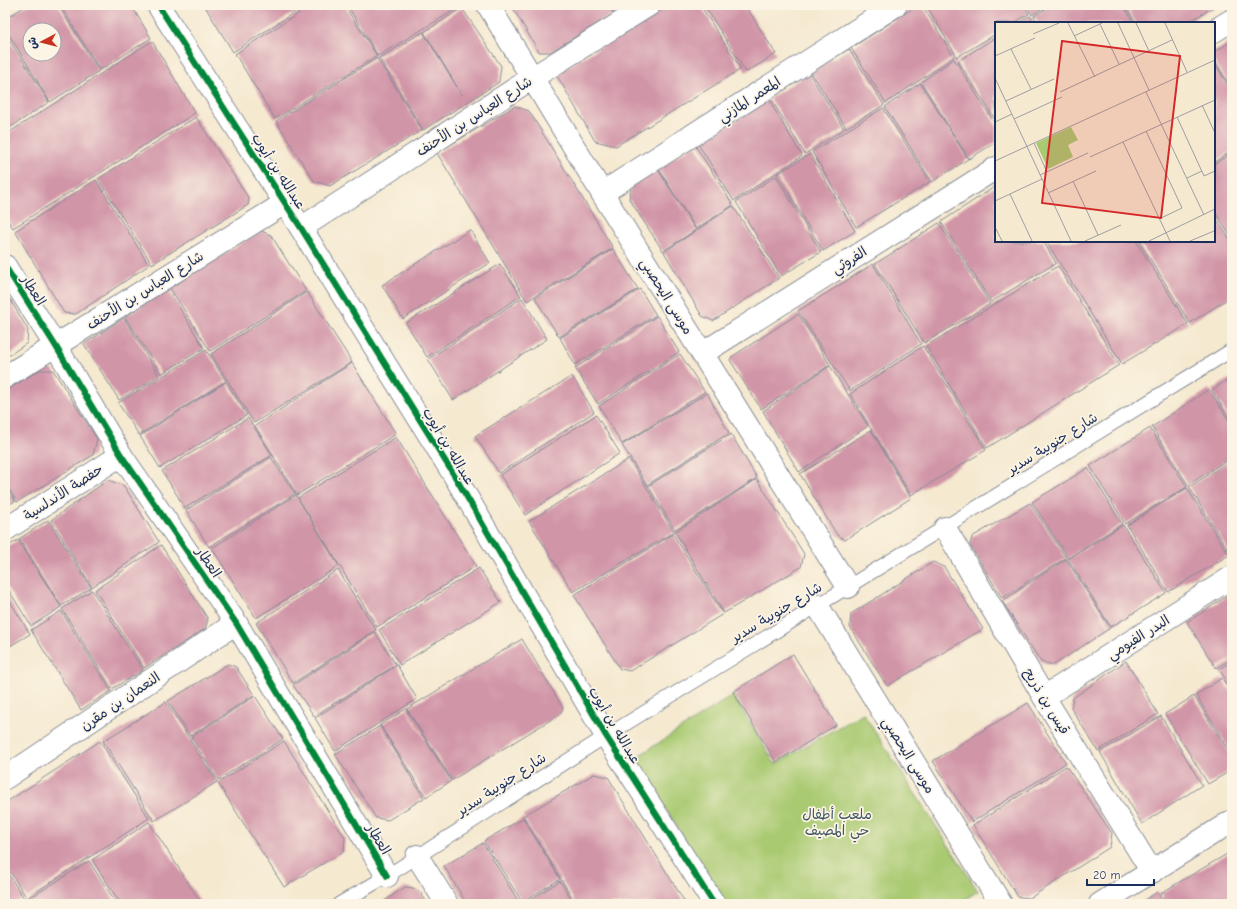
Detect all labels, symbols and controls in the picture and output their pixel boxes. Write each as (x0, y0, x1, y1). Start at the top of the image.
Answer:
north arrow (22, 22, 62, 62)
inset map (995, 22, 1215, 242)
text: ش (25, 36, 40, 50)
street label: شارع العباس بن الأحنف (413, 72, 536, 161)
street label: المعمر المازني (715, 73, 786, 129)
street label: عبدالله بن أيوب (248, 130, 309, 212)
street label: الفروثي (828, 243, 872, 281)
street label: شارع العباس بن الأحنف (83, 247, 207, 334)
street label: موسى اليحصبي (633, 255, 697, 340)
street label: العطار (17, 271, 50, 309)
street label: عبدالله بن أيوب (419, 405, 478, 488)
street label: شارع جنوبية سدير (1003, 409, 1101, 479)
street label: حفصة الأندلسية (20, 460, 106, 524)
street label: العطار (192, 543, 225, 581)
street label: شارع جنوبية سدير (727, 578, 826, 648)
street label: البدر الفيومي (1104, 611, 1175, 667)
street label: قيس بن ذريح (1019, 665, 1073, 738)
street label: النعمان بن مقرن (77, 668, 163, 734)
street label: عبدالله بن أيوب (585, 684, 644, 767)
street label: موسى اليحصبي (875, 714, 939, 799)
street label: شارع جنوبية سدير (452, 749, 550, 821)
park label: ملعب أطفال حي المصيف (802, 806, 872, 843)
street label: العطار (362, 820, 394, 858)
scale bar (1087, 861, 1154, 887)
text: 20 m (1093, 868, 1121, 882)

